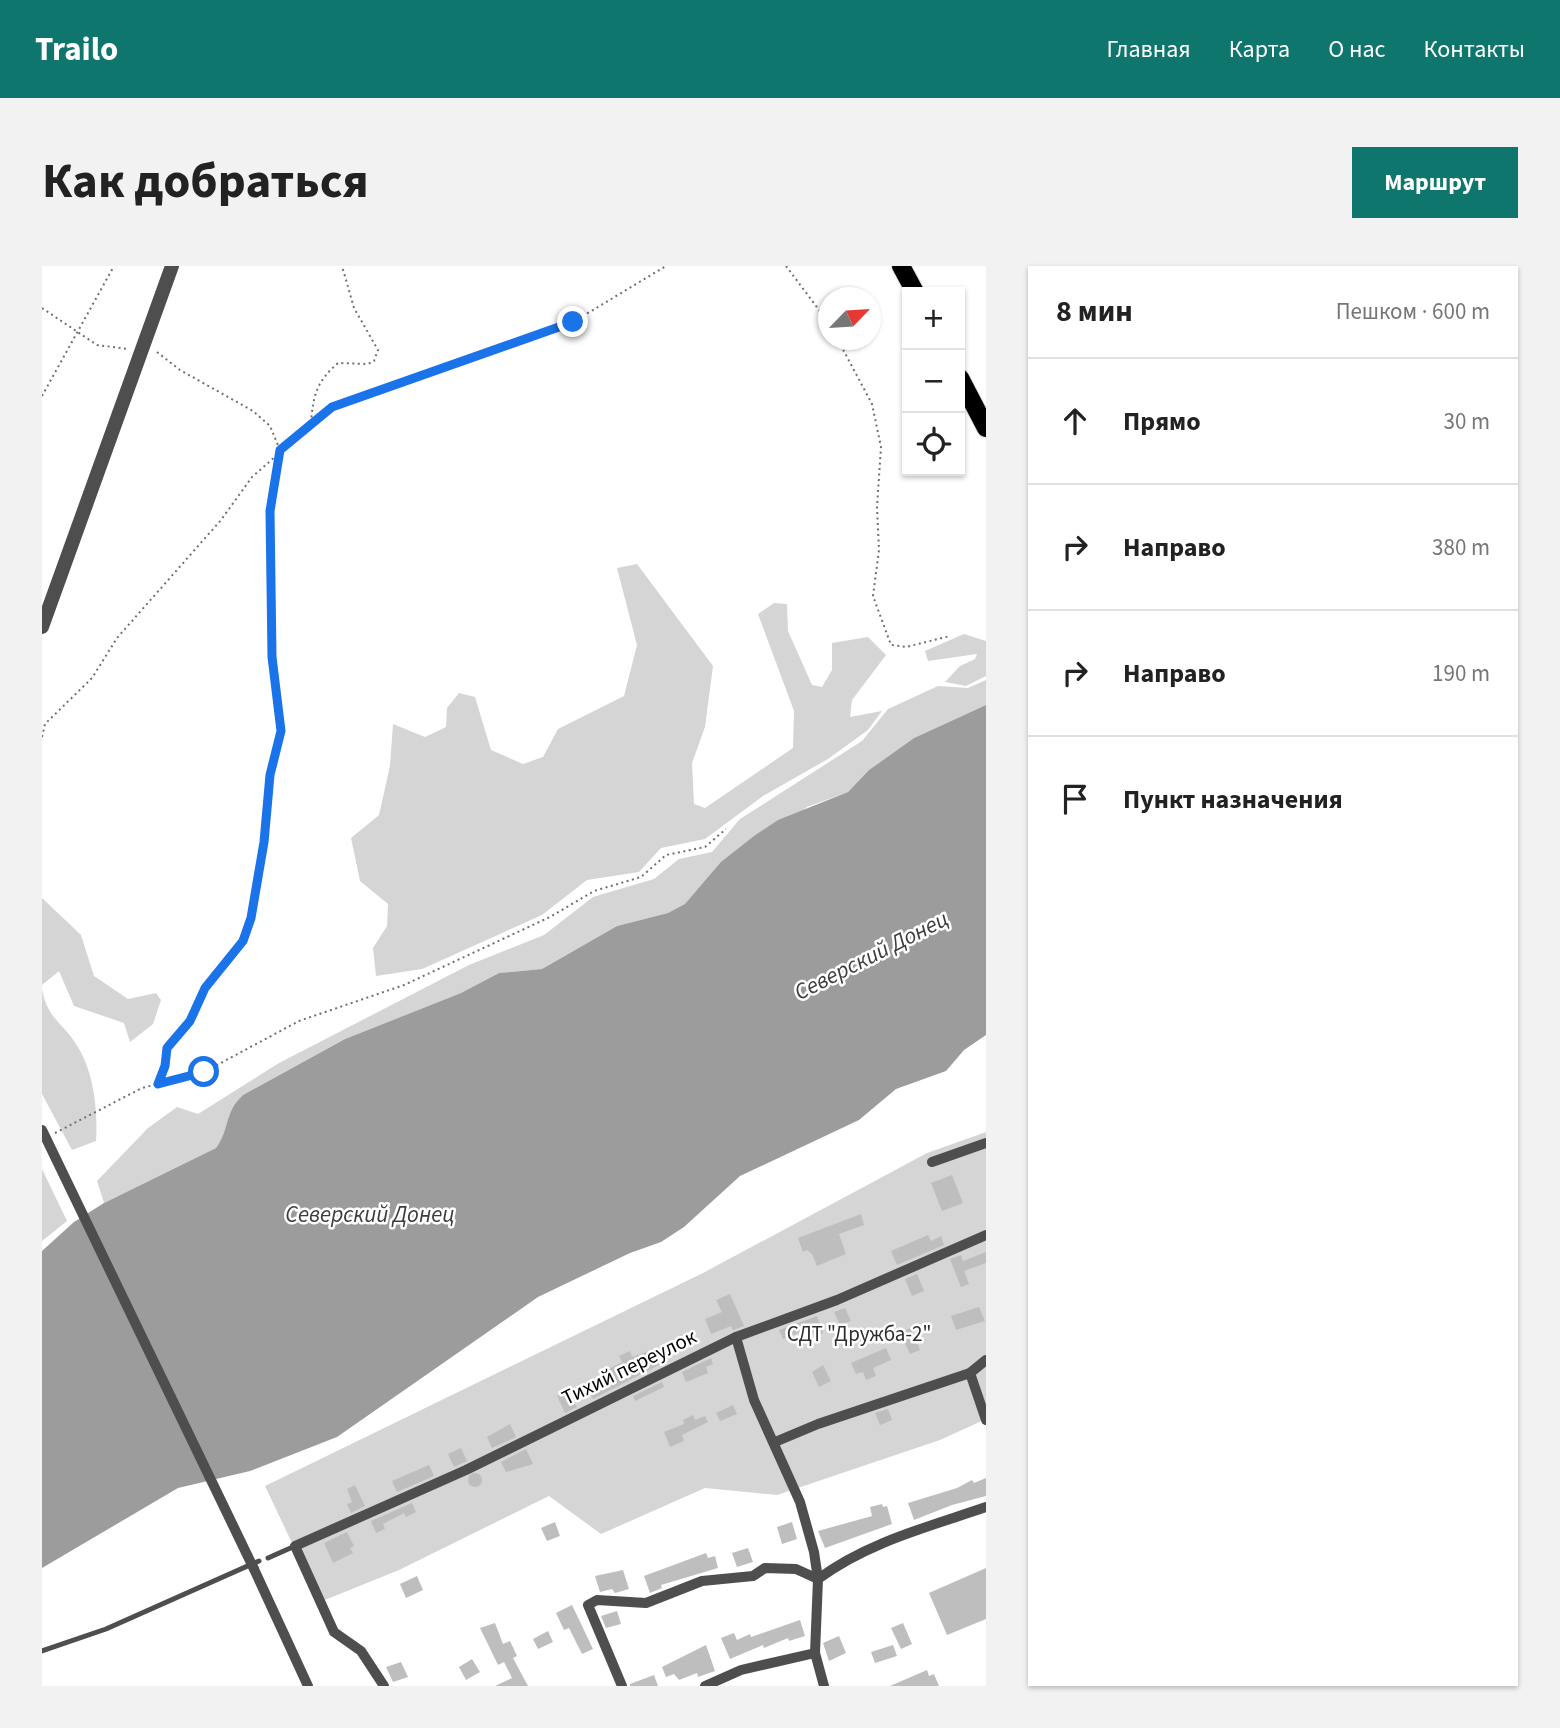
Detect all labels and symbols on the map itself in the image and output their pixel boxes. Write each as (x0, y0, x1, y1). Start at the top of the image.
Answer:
north arrow (818, 287, 881, 350)
route end (557, 306, 588, 337)
water label: Северский Донец (788, 902, 954, 1009)
route start (188, 1056, 219, 1087)
water label: Северский Донец (285, 1198, 455, 1231)
park label: СДТ "Дружба-2" (787, 1319, 931, 1349)
street label: Тихий переулок (557, 1321, 702, 1413)

